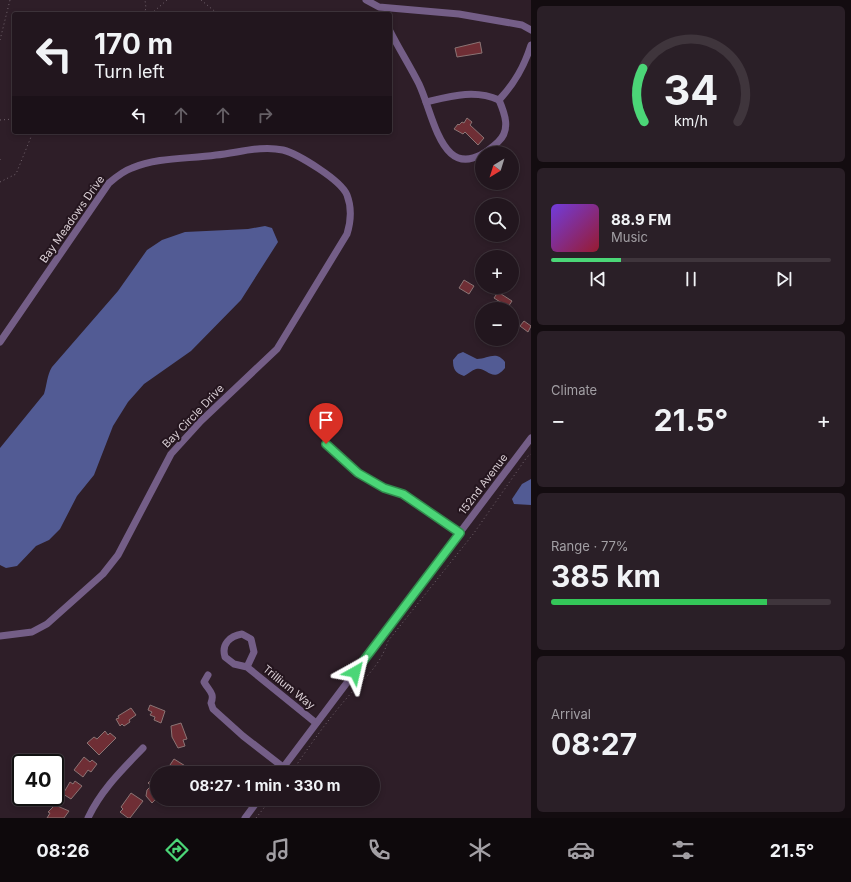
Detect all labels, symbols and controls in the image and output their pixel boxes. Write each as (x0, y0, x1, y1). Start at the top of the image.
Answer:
text: 170 m (94, 27, 173, 61)
icon: left (28, 28, 80, 80)
text: Turn left (94, 61, 164, 82)
text: 34 (664, 65, 718, 115)
icon: left (128, 104, 150, 126)
icon: ahead (170, 104, 192, 126)
icon: ahead (212, 104, 234, 126)
icon: right (254, 104, 276, 126)
text: km/h (674, 112, 708, 129)
north arrow (475, 146, 519, 190)
map controls (475, 146, 519, 346)
street label: Bay Meadows Drive (37, 173, 107, 265)
button: search (475, 198, 519, 242)
text: 88.9 FM (611, 210, 671, 229)
text: Music (611, 229, 648, 245)
button: + (475, 250, 519, 294)
icon: previous (587, 268, 609, 290)
icon: pause (680, 268, 702, 290)
icon: next (773, 268, 795, 290)
button: − (475, 302, 519, 346)
street label: Bay Circle Drive (159, 381, 227, 451)
text: Climate (551, 382, 597, 398)
text: 21.5° (654, 402, 728, 438)
pin (309, 403, 343, 444)
text: − (551, 407, 566, 433)
text: + (816, 407, 831, 433)
icon: arrive (315, 409, 337, 431)
street label: 152nd Avenue (455, 451, 511, 517)
text: Range · 77% (551, 538, 629, 554)
text: 385 km (551, 558, 661, 594)
position arrow (334, 651, 376, 693)
street label: Trillium Way (260, 662, 318, 712)
text: Arrival (551, 706, 591, 722)
text: 08:27 (551, 726, 637, 762)
speed limit sign: 40 (12, 754, 64, 806)
text: 08:27 · 1 min · 330 m (189, 776, 341, 795)
icon: directions (163, 836, 191, 864)
icon: music (264, 836, 292, 864)
icon: phone (365, 836, 393, 864)
icon: climate (466, 836, 494, 864)
icon: car (567, 836, 595, 864)
icon: filters (669, 836, 697, 864)
text: 08:26 (37, 840, 89, 861)
text: 21.5° (770, 840, 814, 861)

